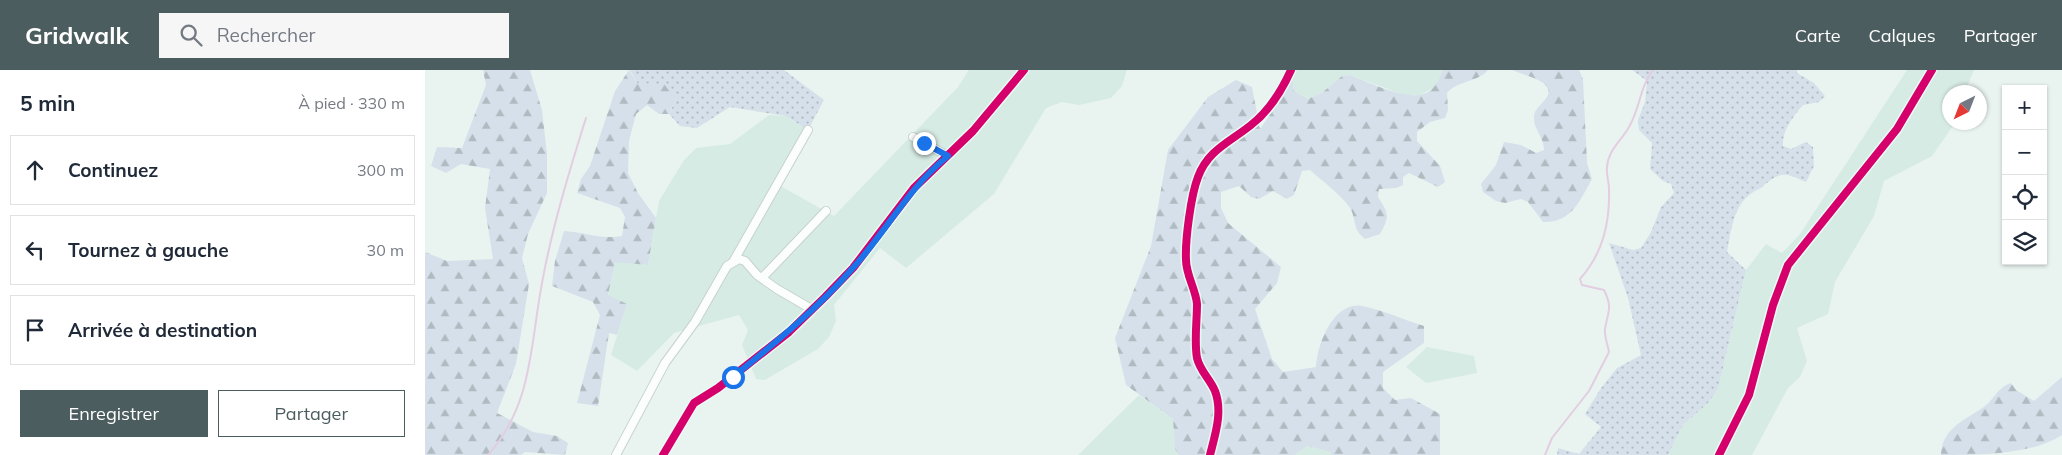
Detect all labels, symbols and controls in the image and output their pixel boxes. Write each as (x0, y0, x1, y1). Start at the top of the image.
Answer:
search box (159, 13, 509, 58)
text: Gridwalk (25, 20, 129, 50)
icon: search (177, 21, 205, 49)
text: Rechercher (217, 23, 315, 47)
text: Carte (1795, 24, 1841, 47)
text: Calques (1869, 24, 1936, 47)
text: Partager (1964, 24, 2037, 47)
north arrow (1942, 85, 1987, 130)
map controls (2002, 85, 2047, 265)
button: + (2002, 85, 2047, 130)
text: 5 min (20, 90, 75, 116)
text: À pied · 330 m (298, 93, 405, 113)
button: − (2002, 130, 2047, 175)
route end (913, 132, 936, 155)
icon: ahead (21, 156, 49, 184)
text: Continuez (68, 158, 158, 182)
text: 300 m (357, 160, 404, 180)
button: locate (2002, 175, 2047, 220)
button: layers (2002, 220, 2047, 265)
icon: left (21, 236, 49, 264)
text: Tournez à gauche (68, 238, 229, 262)
text: 30 m (367, 240, 404, 260)
icon: arrive (21, 316, 49, 344)
text: Arrivée à destination (68, 318, 257, 342)
route start (722, 366, 745, 389)
button: Enregistrer (20, 390, 208, 437)
button: Partager (218, 390, 405, 437)

